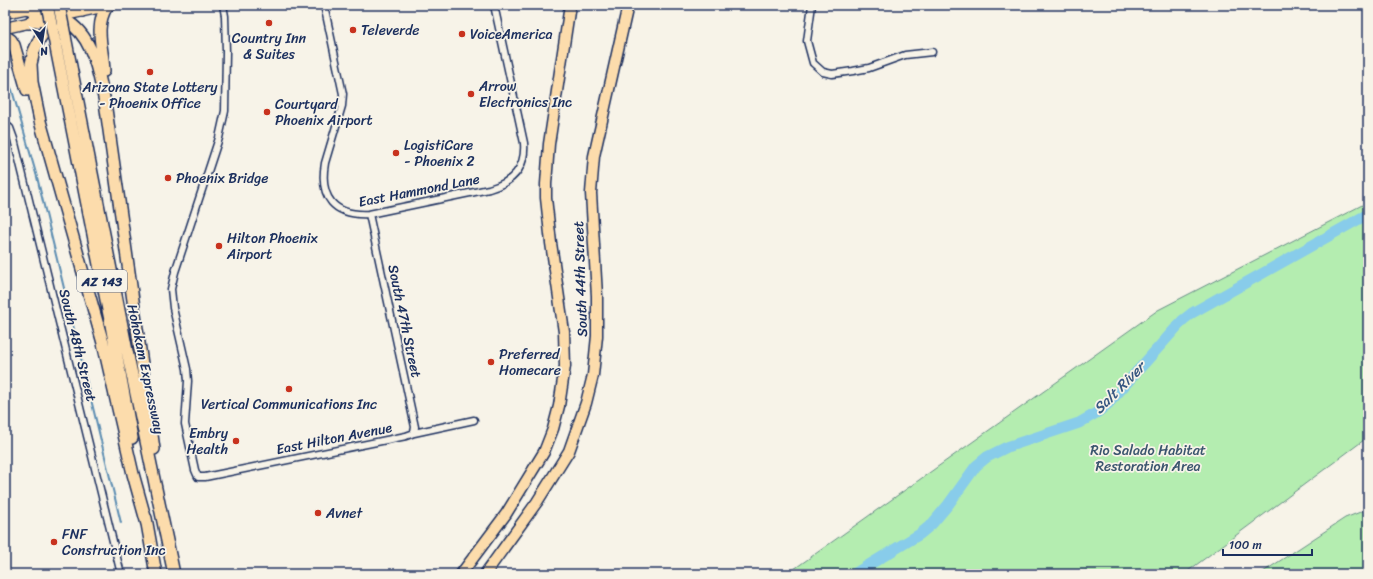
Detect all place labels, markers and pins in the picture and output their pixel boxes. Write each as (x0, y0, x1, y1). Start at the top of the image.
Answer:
marker: Country Inn & Suites (264, 18, 274, 28)
place label: Televerde (361, 18, 419, 43)
place label: VoiceAmerica (470, 22, 553, 47)
marker: Televerde (348, 25, 358, 35)
place label: Country Inn & Suites (232, 26, 307, 67)
marker: VoiceAmerica (457, 29, 467, 39)
marker: Arizona State Lottery - Phoenix Office (145, 67, 155, 77)
place label: Arrow Electronics Inc (478, 74, 572, 115)
place label: Arizona State Lottery - Phoenix Office (82, 75, 218, 116)
marker: Arrow Electronics Inc (466, 89, 476, 99)
place label: Courtyard Phoenix Airport (275, 92, 373, 133)
marker: Courtyard Phoenix Airport (262, 107, 272, 117)
place label: LogistiCare - Phoenix 2 (404, 133, 475, 174)
marker: LogistiCare - Phoenix 2 (391, 148, 401, 158)
place label: Phoenix Bridge (176, 166, 268, 191)
marker: Phoenix Bridge (163, 173, 173, 183)
place label: Hilton Phoenix Airport (226, 226, 319, 267)
marker: Hilton Phoenix Airport (214, 241, 224, 251)
place label: Preferred Homecare (499, 342, 561, 383)
marker: Preferred Homecare (486, 357, 496, 367)
marker: Vertical Communications Inc (284, 384, 294, 394)
place label: Vertical Communications Inc (201, 392, 377, 417)
place label: Embry Health (186, 421, 229, 462)
marker: Embry Health (231, 436, 241, 446)
place label: Avnet (325, 501, 363, 526)
marker: Avnet (313, 508, 323, 518)
place label: FNF Construction Inc (62, 522, 166, 563)
marker: FNF Construction Inc (49, 537, 59, 547)

